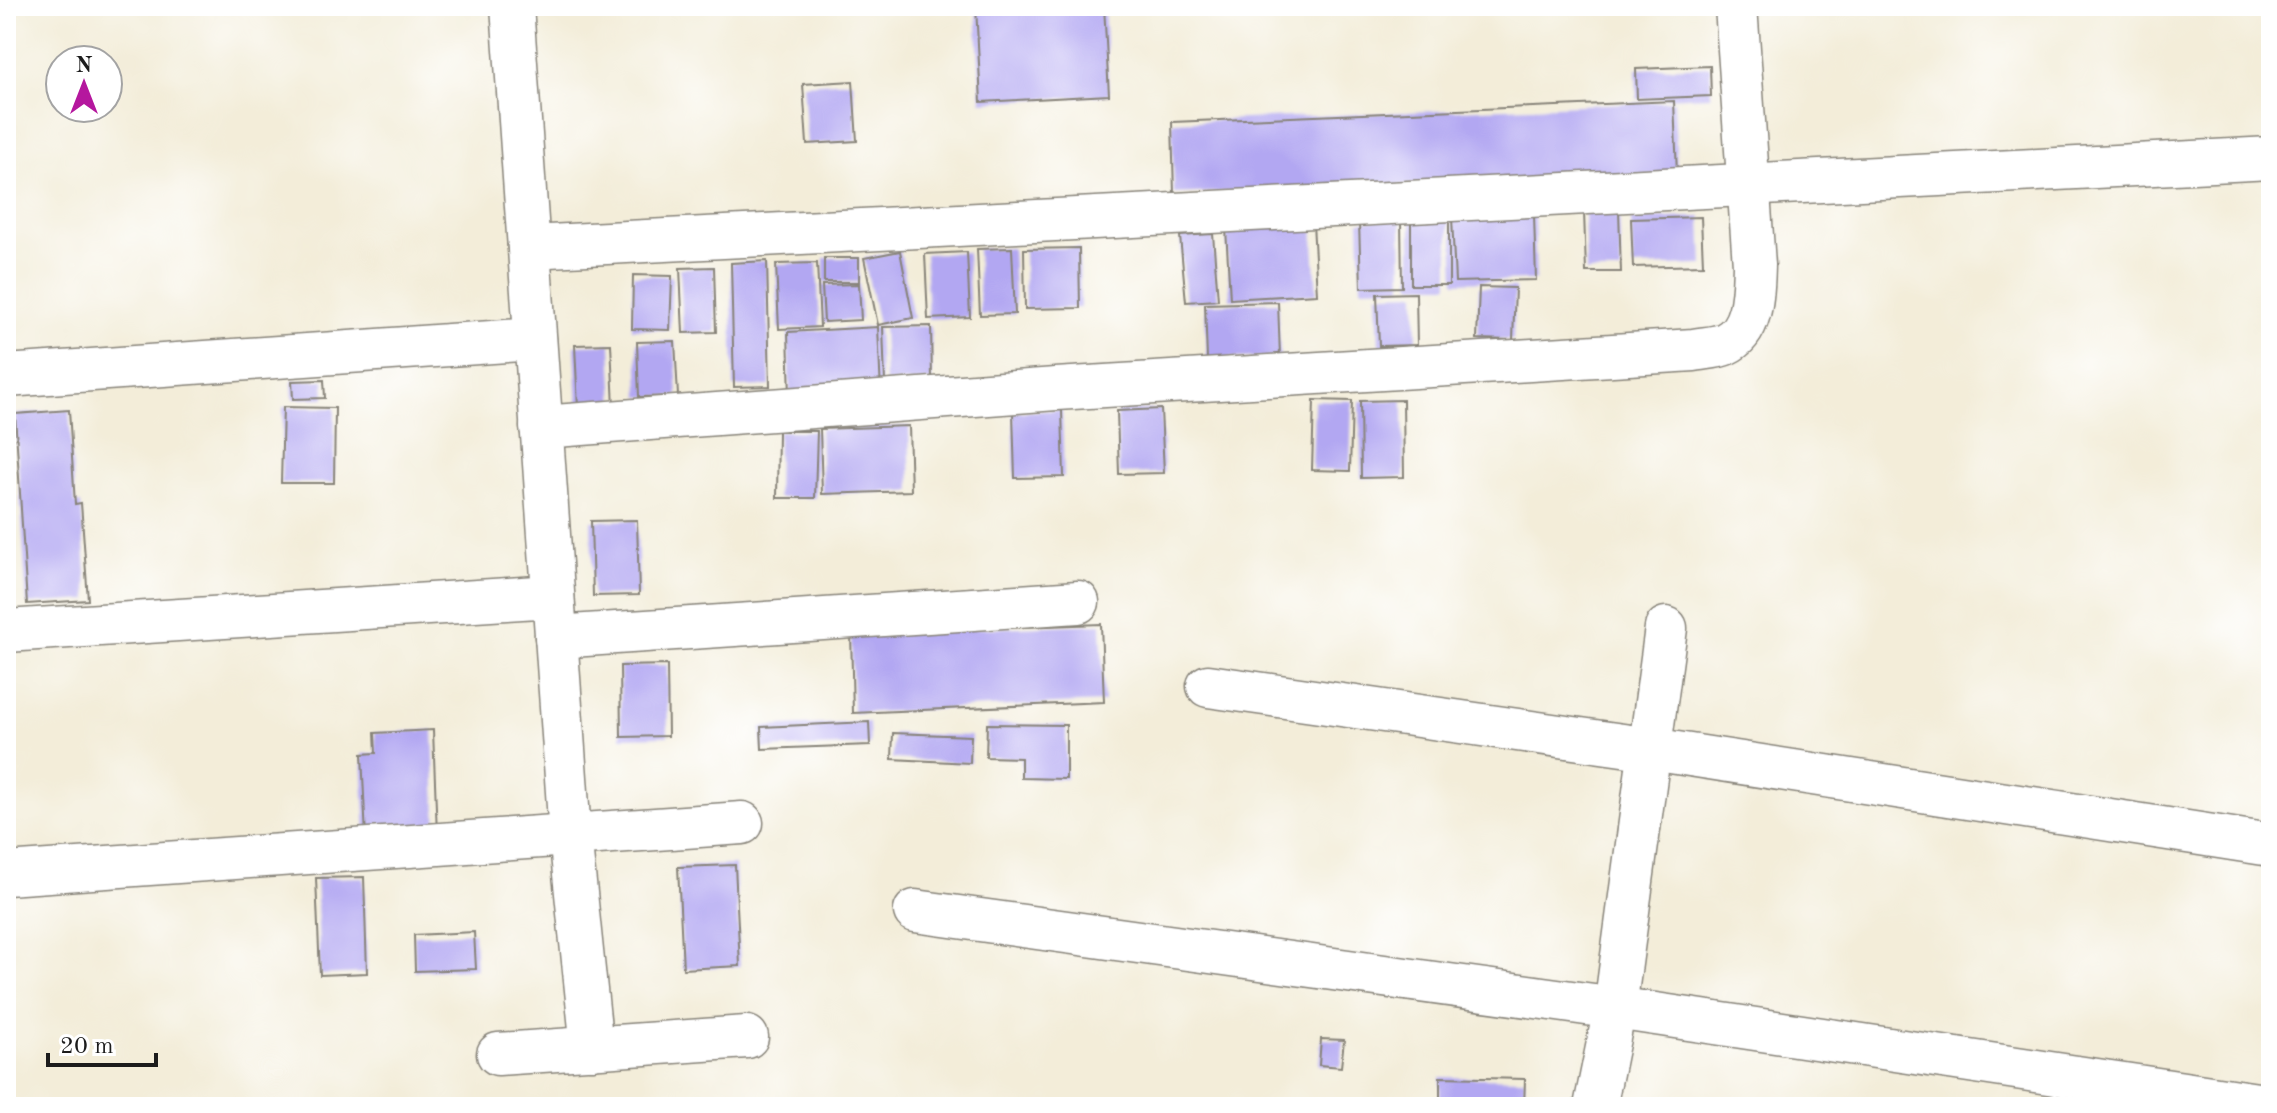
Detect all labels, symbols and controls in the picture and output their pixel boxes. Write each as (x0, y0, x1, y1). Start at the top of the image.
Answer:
north arrow (44, 44, 124, 124)
text: N (76, 55, 93, 77)
scale bar (48, 1017, 156, 1067)
text: 20 m (60, 1035, 114, 1059)

